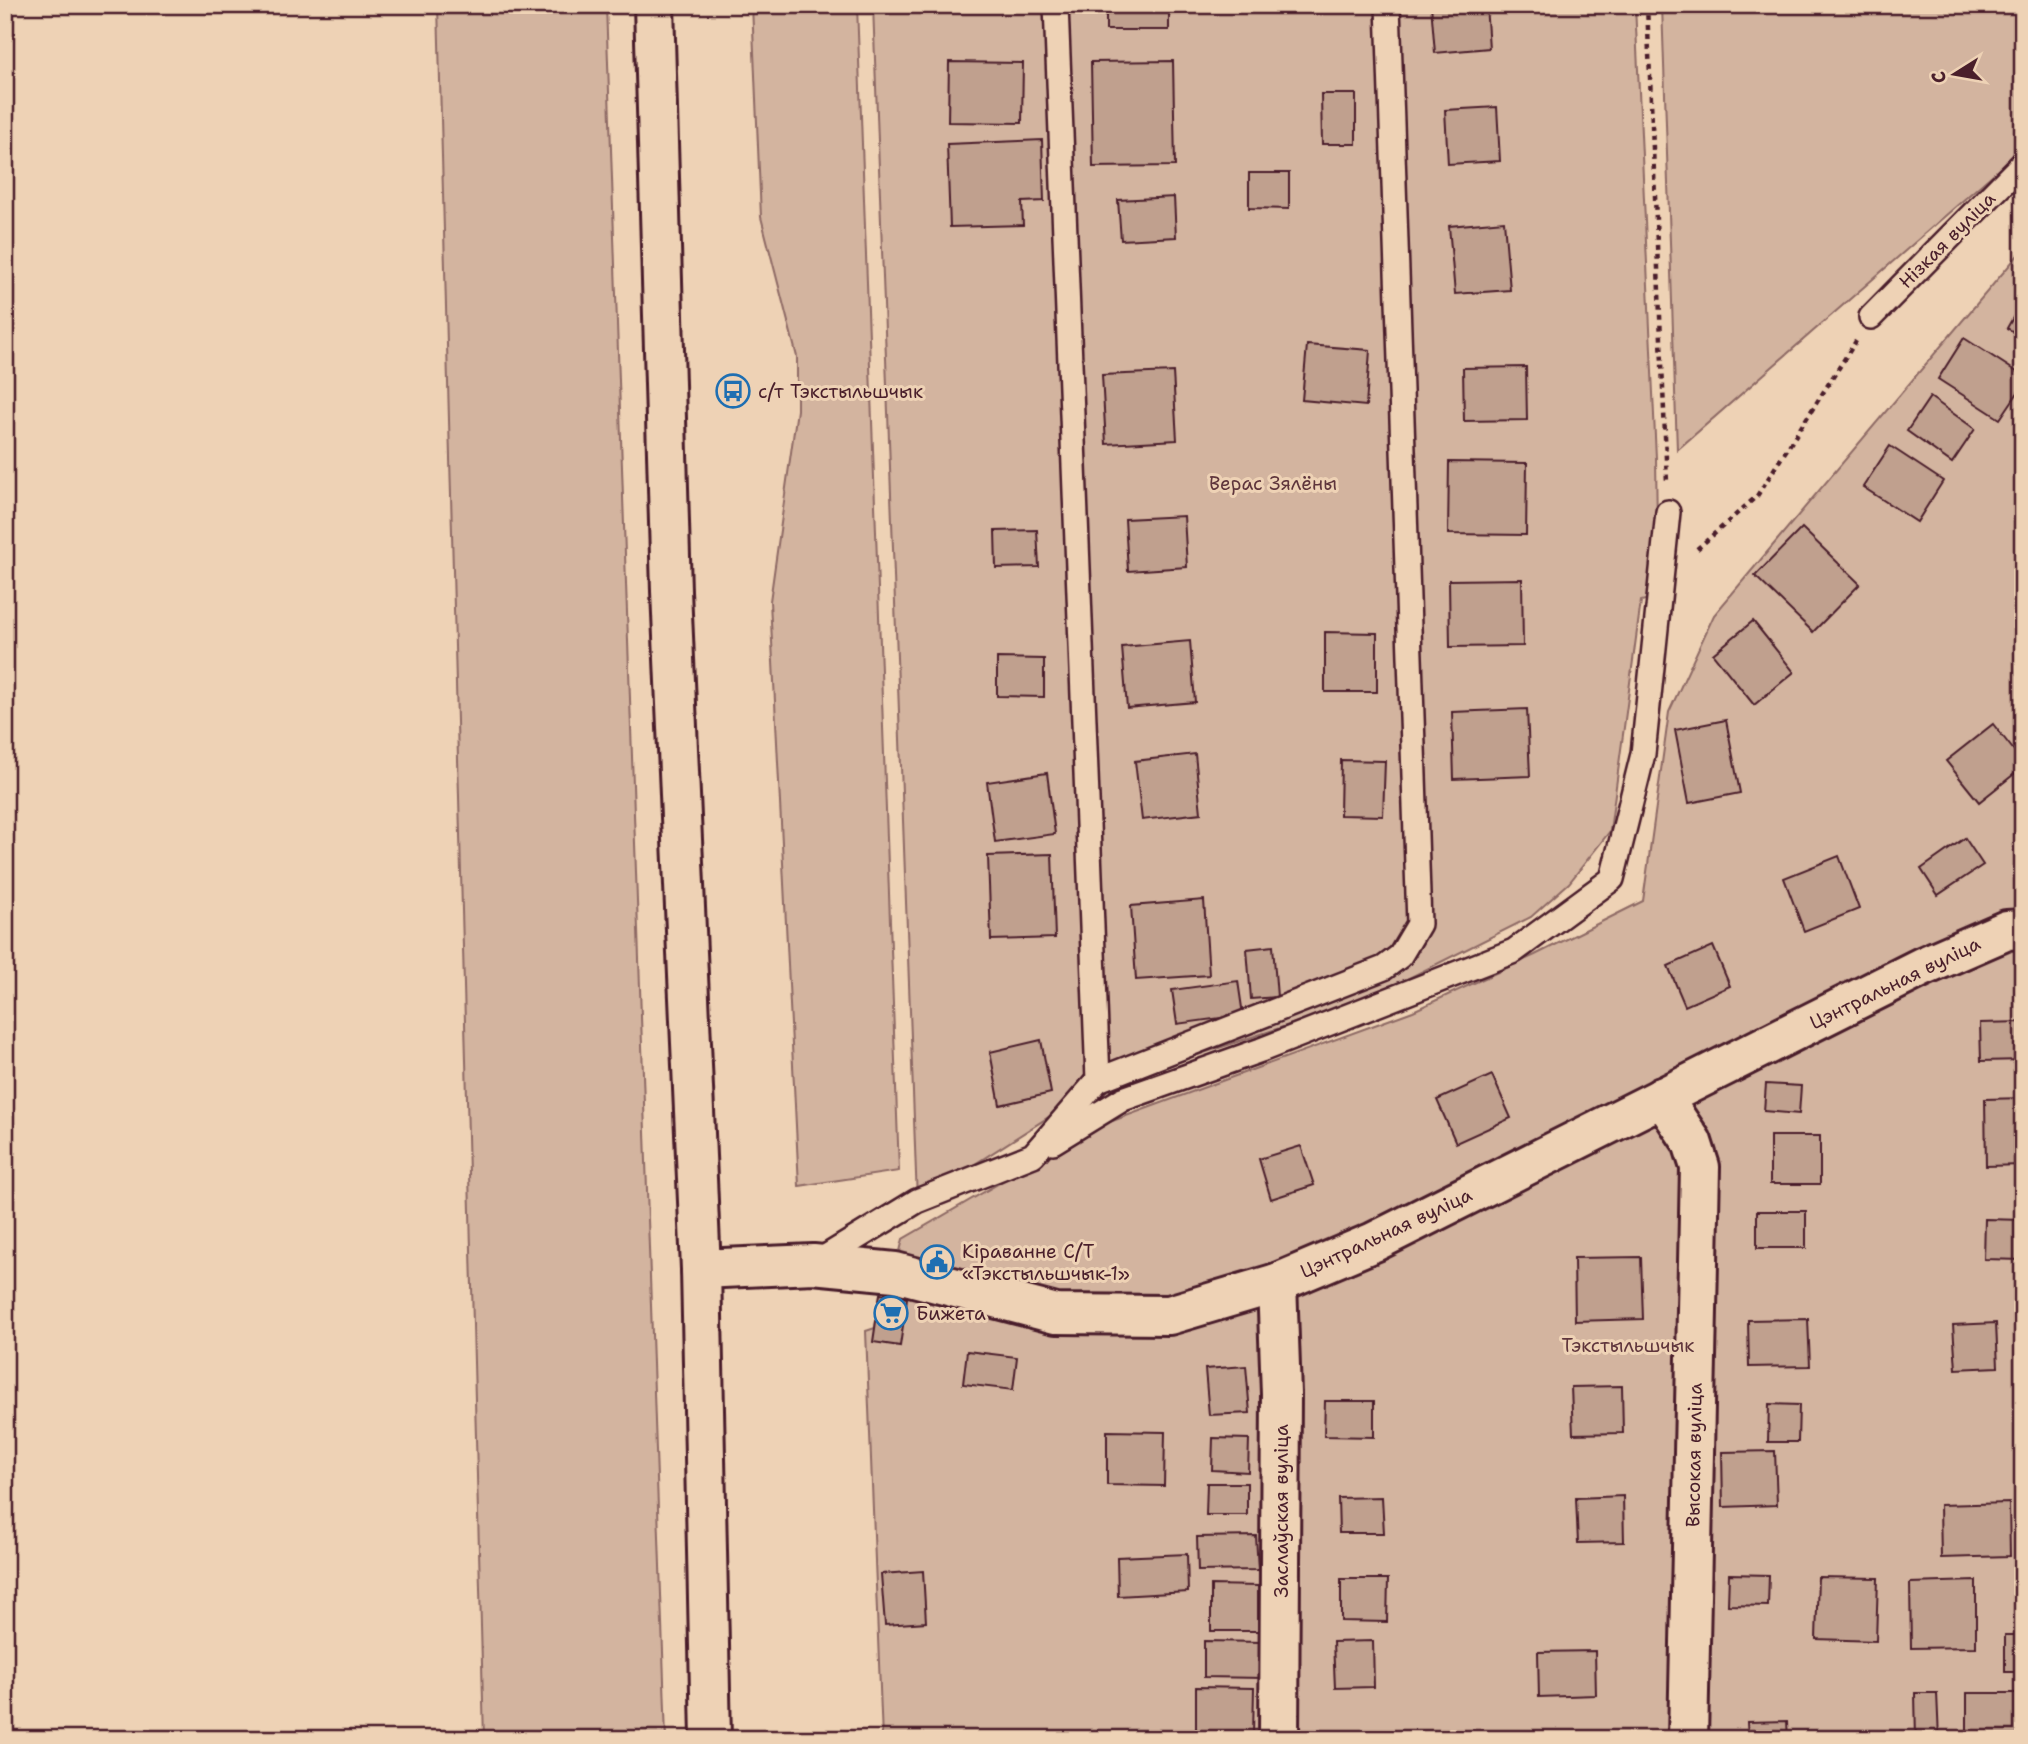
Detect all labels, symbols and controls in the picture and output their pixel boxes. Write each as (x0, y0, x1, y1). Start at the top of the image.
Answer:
north arrow (1920, 38, 1990, 108)
text: С (1925, 69, 1952, 85)
street label: Нізкая вуліца (1893, 186, 2001, 294)
bus stop icon: с/т Тэкстыльшчык (714, 372, 752, 410)
place label: с/т Тэкстыльшчык (758, 379, 923, 404)
park label: Верас Зялёны (1209, 471, 1337, 496)
street label: Цэнтральная вуліца (1805, 931, 1985, 1035)
street label: Цэнтральная вуліца (1296, 1182, 1476, 1284)
place label: Кіраванне С/Т «Тэкстыльшчык-1» (962, 1239, 1130, 1286)
public building icon: Кіраванне С/Т «Тэкстыльшчык-1» (918, 1243, 956, 1281)
supermarket icon: Бижета (872, 1294, 910, 1332)
place label: Бижета (916, 1301, 986, 1326)
park label: Тэкстыльшчык (1562, 1333, 1694, 1358)
street label: Высокая вуліца (1680, 1382, 1708, 1527)
street label: Заслаўская вуліца (1269, 1424, 1294, 1598)

